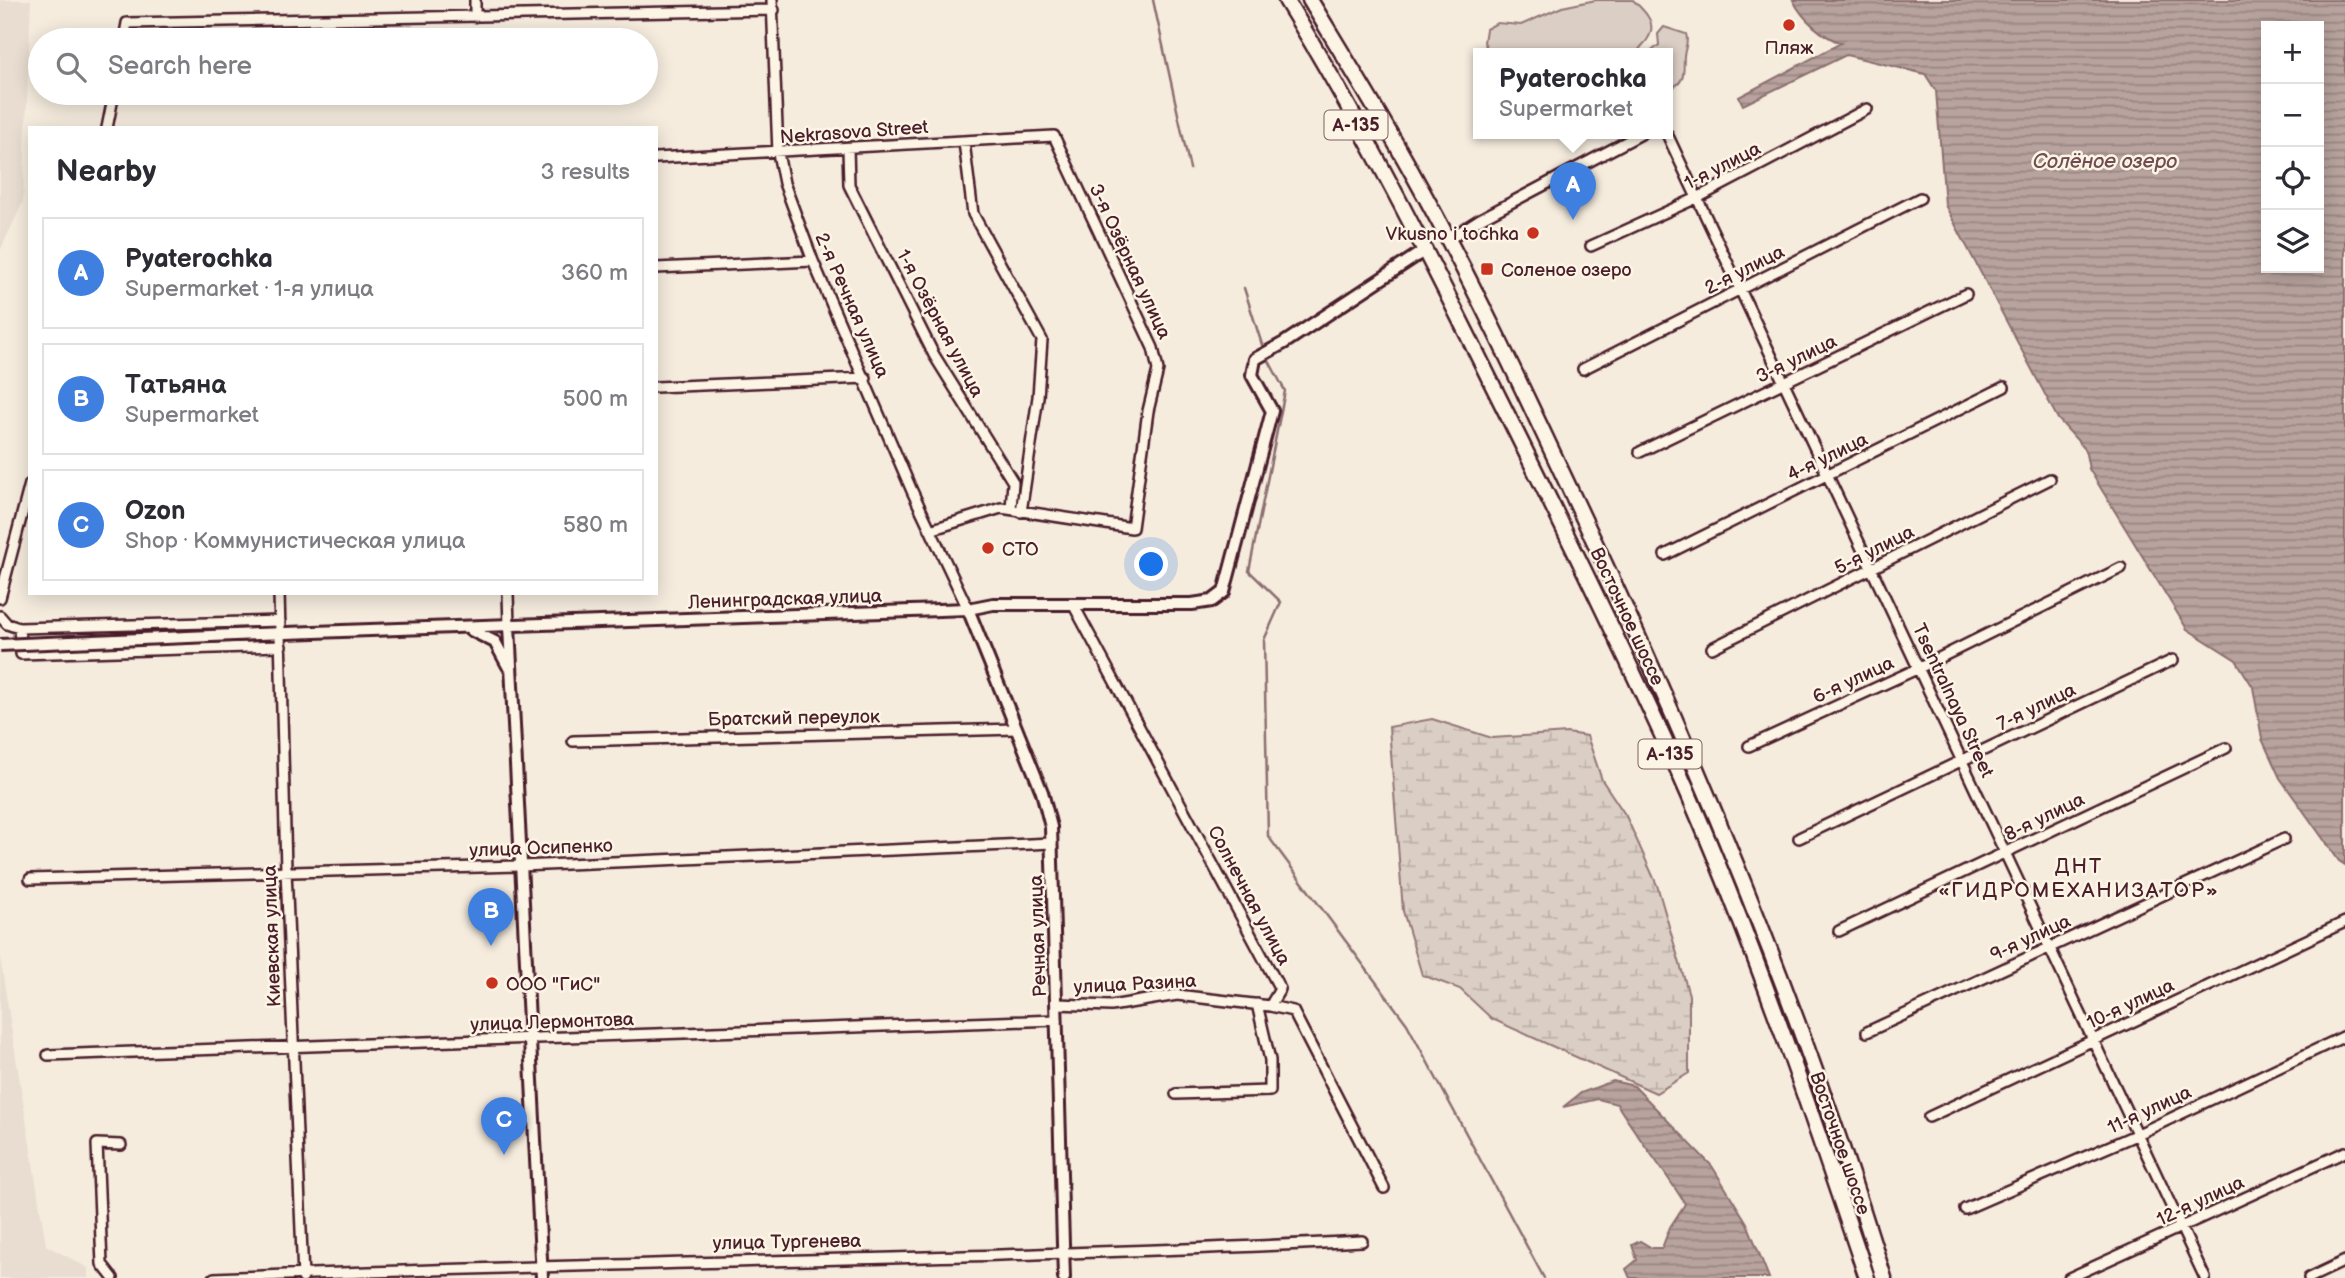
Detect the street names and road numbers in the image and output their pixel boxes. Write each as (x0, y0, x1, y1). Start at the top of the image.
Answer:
road number: А-135 (1324, 110, 1388, 140)
street label: Nekrasova Street (779, 116, 929, 149)
street label: 1-я улица (1681, 137, 1765, 195)
street label: 3-я Озёрная улица (1084, 180, 1176, 343)
street label: 2-я Речная улица (809, 229, 894, 382)
street label: 2-я улица (1701, 240, 1788, 300)
street label: 1-я Озёрная улица (891, 246, 988, 402)
street label: 3-я улица (1753, 330, 1841, 389)
street label: 4-я улица (1784, 428, 1872, 487)
street label: 5-я улица (1831, 521, 1918, 580)
street label: Восточное шоссе (1585, 544, 1669, 690)
street label: Ленинградская улица (687, 585, 883, 614)
street label: Tsentralnaya Street (1907, 620, 1998, 781)
street label: 6-я улица (1809, 652, 1898, 709)
street label: 7-я улица (1994, 678, 2080, 736)
street label: Братский переулок (708, 706, 880, 731)
road number: А-135 (1638, 740, 1702, 768)
street label: 8-я улица (2001, 788, 2088, 847)
street label: Солнечная улица (1202, 822, 1295, 969)
street label: улица Осипенко (469, 835, 613, 862)
street label: Киевская улица (259, 865, 286, 1007)
street label: Речная улица (1025, 874, 1052, 998)
street label: 9-я улица (1987, 910, 2075, 967)
street label: улица Разина (1073, 970, 1197, 999)
street label: 10-я улица (2083, 974, 2178, 1035)
street label: улица Лермонтова (470, 1008, 634, 1037)
street label: Восточное шоссе (1804, 1069, 1875, 1218)
street label: 11-я улица (2104, 1081, 2195, 1140)
street label: 12-я улица (2153, 1171, 2248, 1232)
street label: улица Тургенева (712, 1230, 862, 1255)

